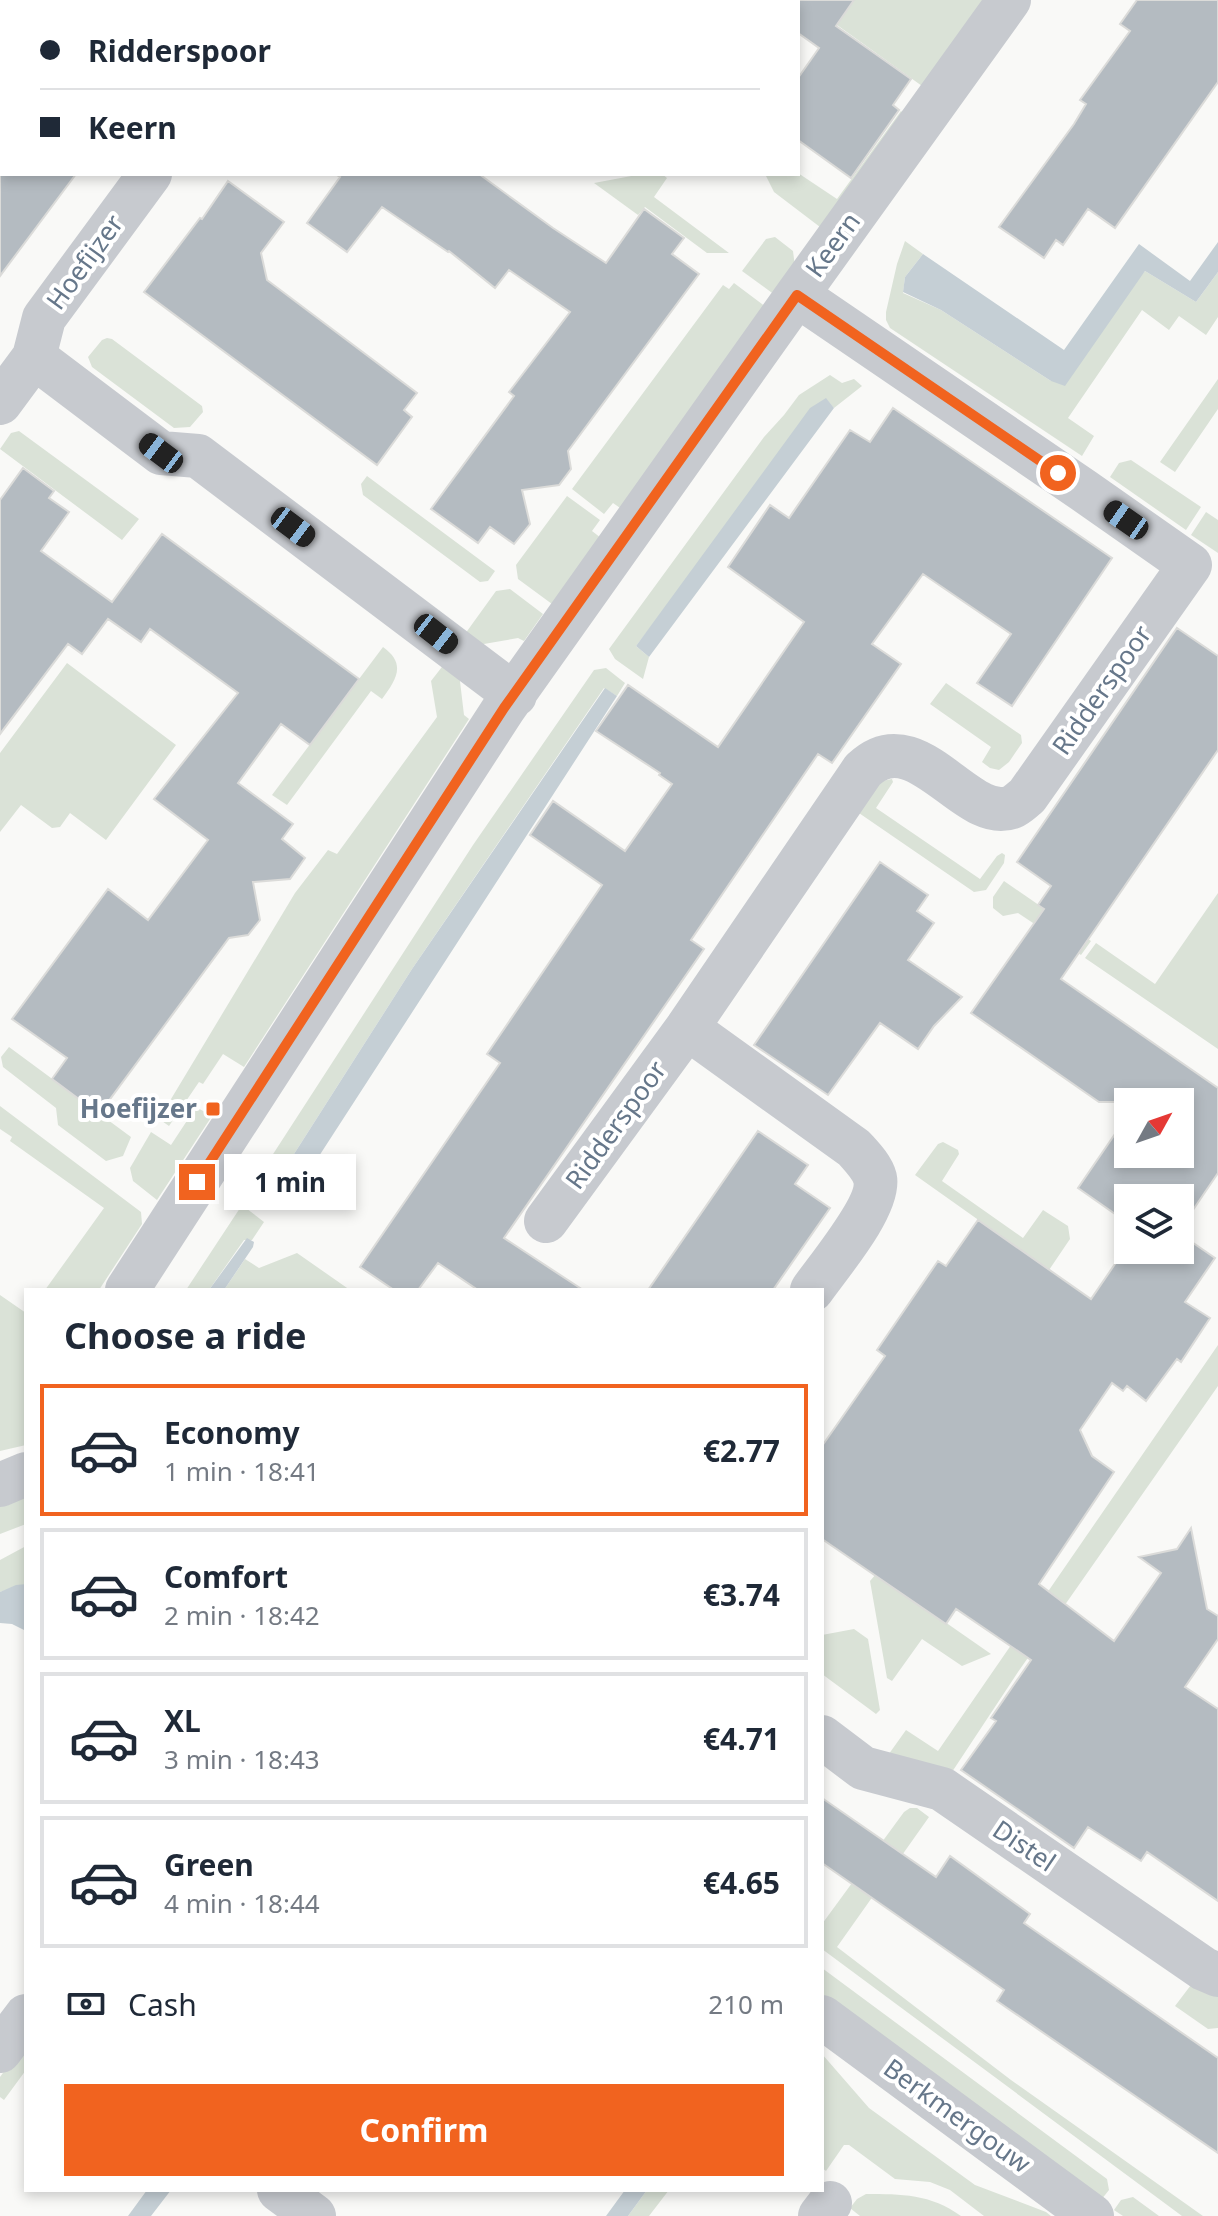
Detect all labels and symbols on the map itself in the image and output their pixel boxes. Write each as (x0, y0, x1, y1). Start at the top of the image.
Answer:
street label: Keern (796, 205, 868, 284)
street label: Hoefijzer (37, 206, 131, 316)
car (135, 429, 187, 477)
route start (1040, 455, 1076, 491)
car (1099, 496, 1153, 544)
car (267, 503, 319, 551)
car (410, 610, 462, 658)
street label: Ridderspoor (1043, 617, 1159, 762)
street label: Ridderspoor (556, 1053, 674, 1196)
north arrow (1114, 1088, 1194, 1168)
place label: Hoefijzer (80, 1090, 197, 1126)
marker: Hoefijzer (204, 1100, 222, 1118)
callout: 1 min (225, 1154, 357, 1210)
route end (179, 1164, 215, 1200)
street label: Distel (986, 1811, 1063, 1879)
street label: Berkmergouw (877, 2050, 1039, 2181)

